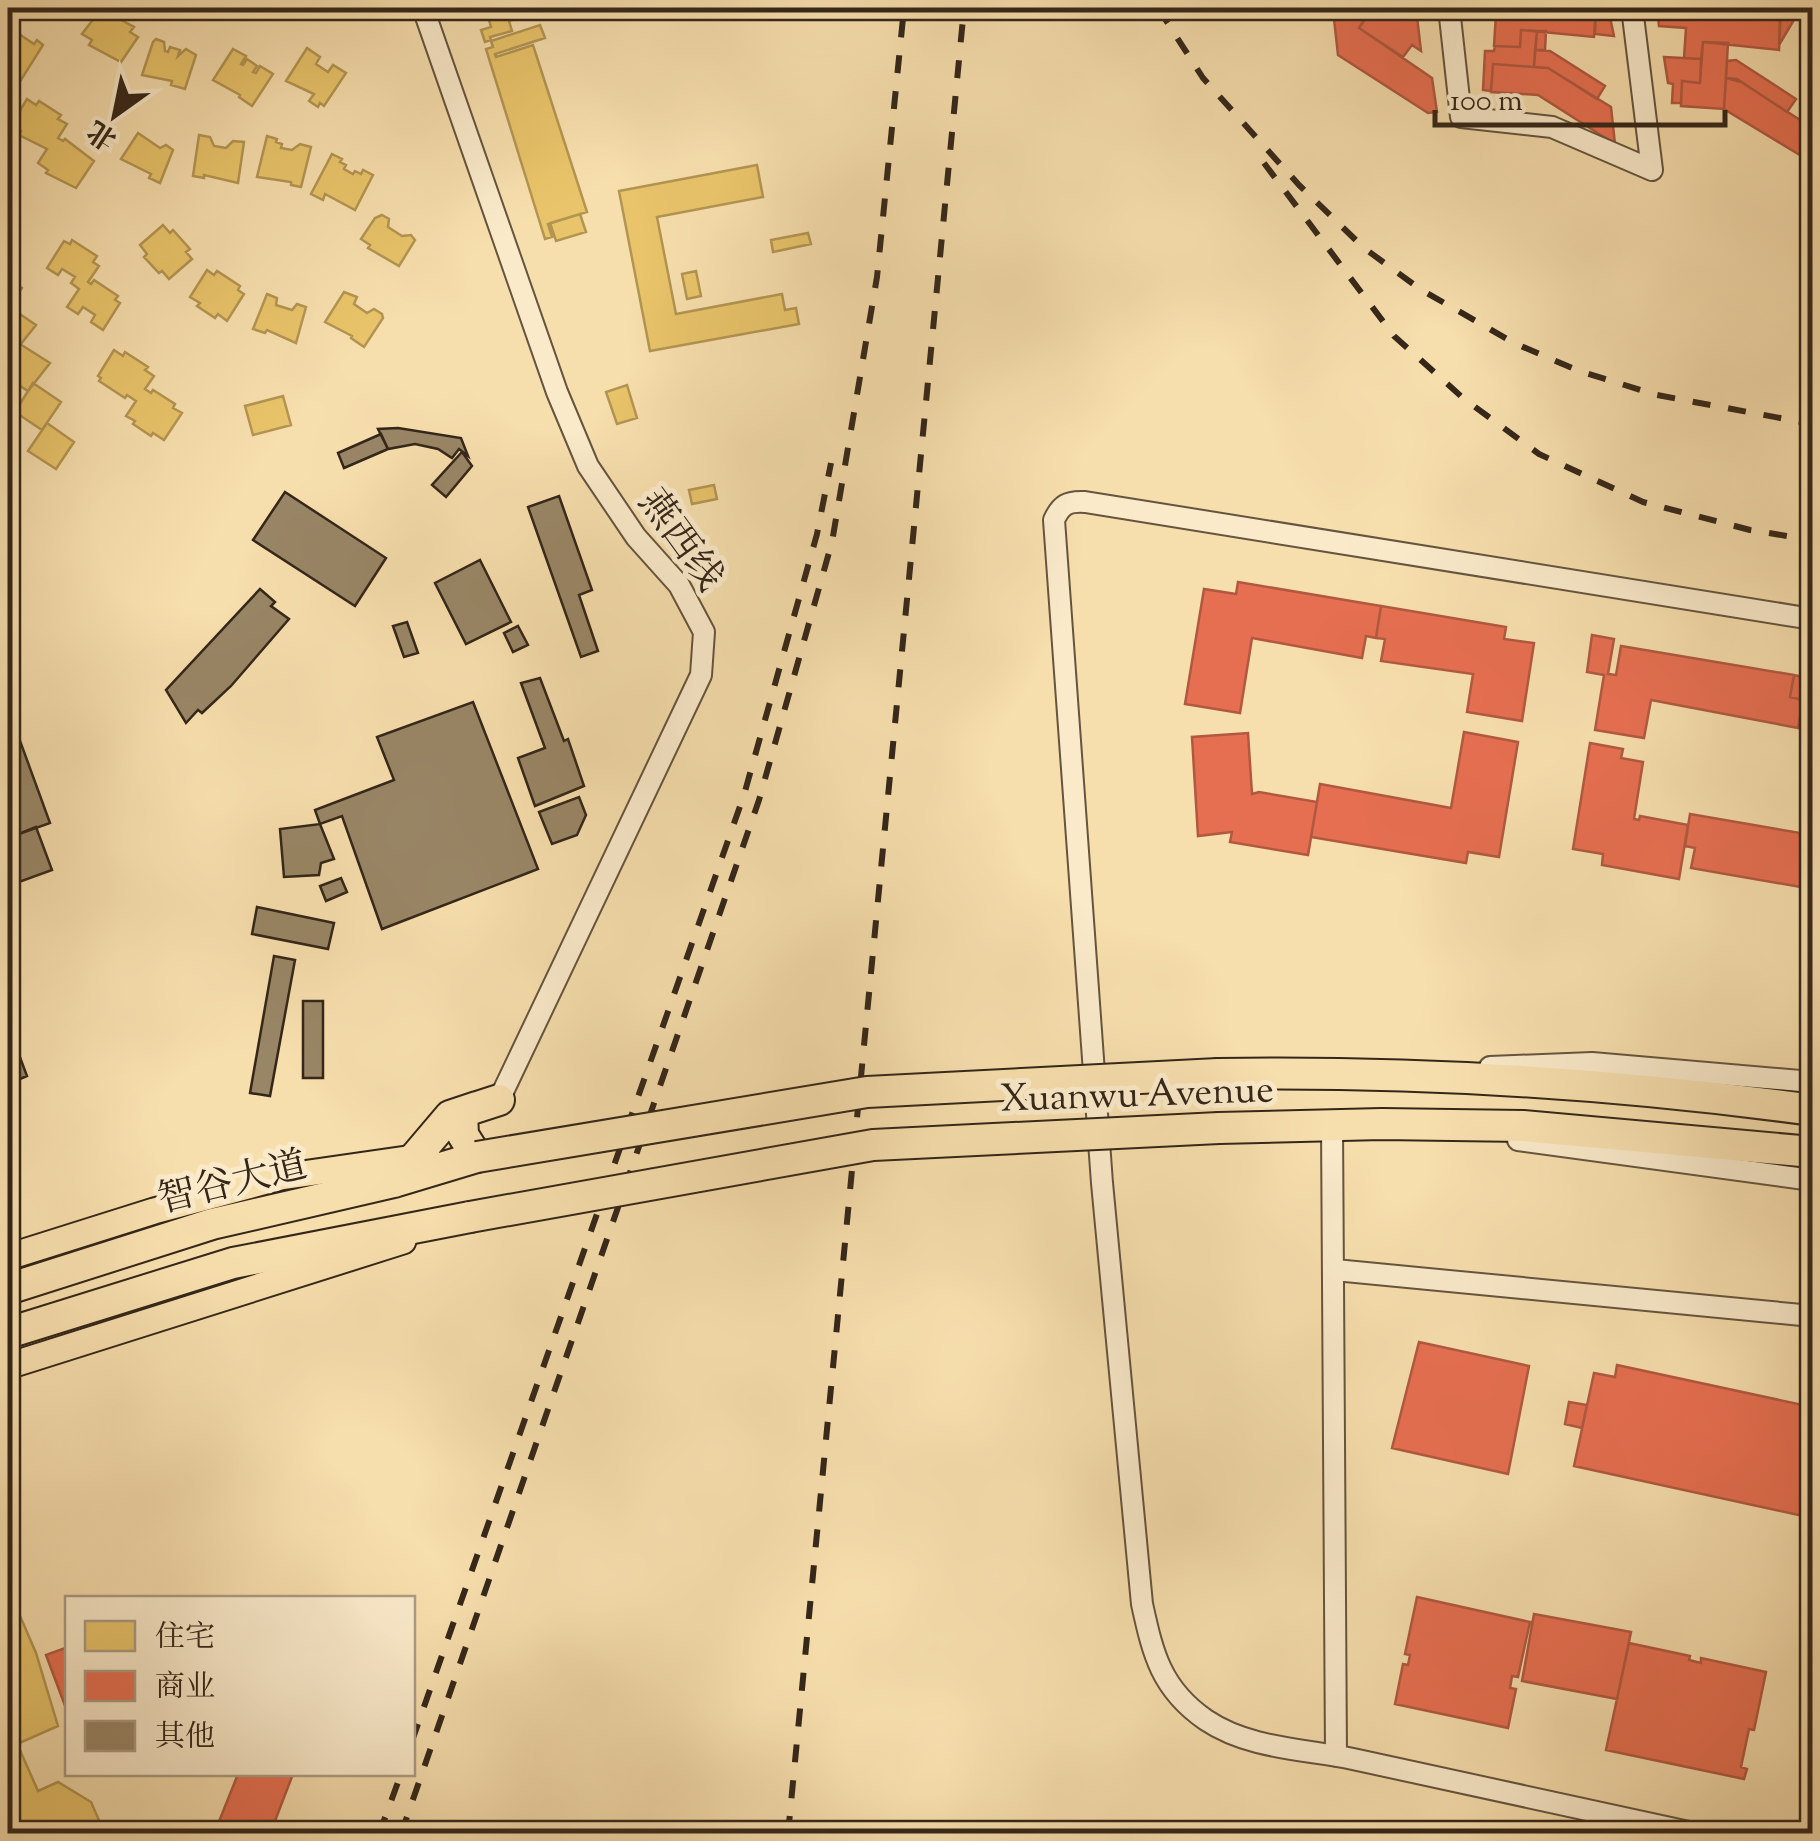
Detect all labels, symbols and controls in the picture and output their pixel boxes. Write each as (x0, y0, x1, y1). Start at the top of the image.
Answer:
north arrow (65, 65, 165, 165)
scale bar (1435, 65, 1725, 127)
text: 100 m (1450, 81, 1523, 124)
text: 北 (80, 109, 126, 158)
street label: 燕西线 (623, 479, 734, 603)
street label: Xuanwu Avenue (999, 1065, 1275, 1129)
street label: 智谷大道 (153, 1140, 313, 1229)
legend (65, 1596, 415, 1776)
text: 住宅 (155, 1617, 215, 1660)
text: 商业 (155, 1667, 215, 1710)
text: 其他 (155, 1717, 215, 1760)

